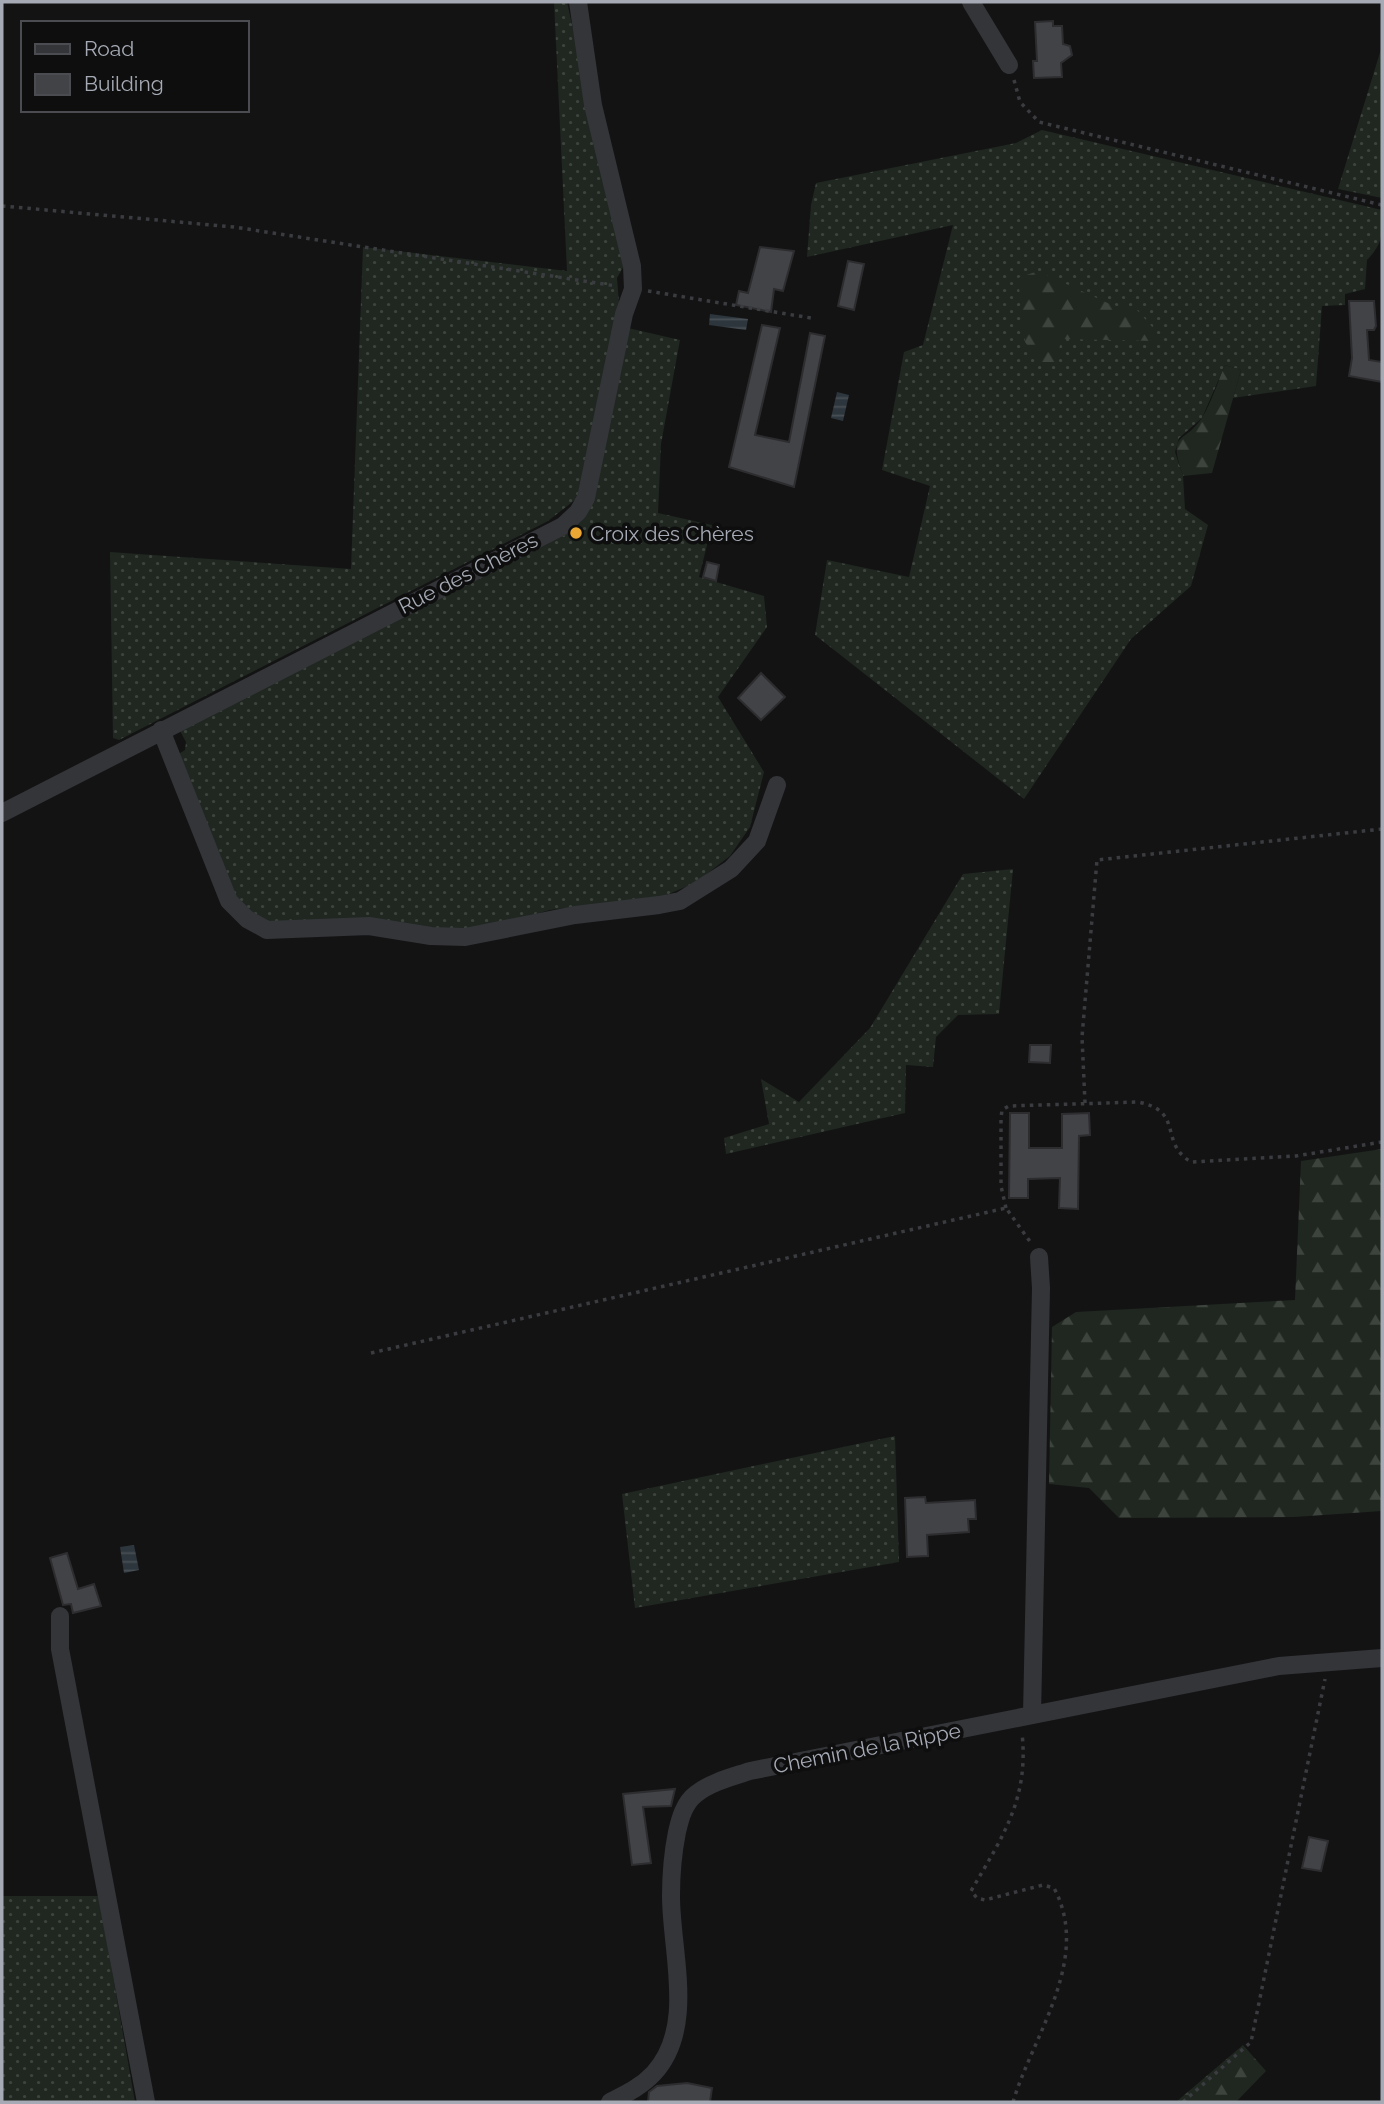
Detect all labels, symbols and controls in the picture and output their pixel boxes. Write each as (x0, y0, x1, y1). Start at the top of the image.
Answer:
legend (21, 21, 248, 112)
text: Road (84, 36, 134, 61)
text: Building (84, 71, 164, 96)
place label: Croix des Chères (590, 521, 754, 546)
marker: Croix des Chères (568, 525, 584, 541)
street label: Rue des Chères (394, 527, 542, 619)
street label: Chemin de la Rippe (771, 1718, 963, 1778)

